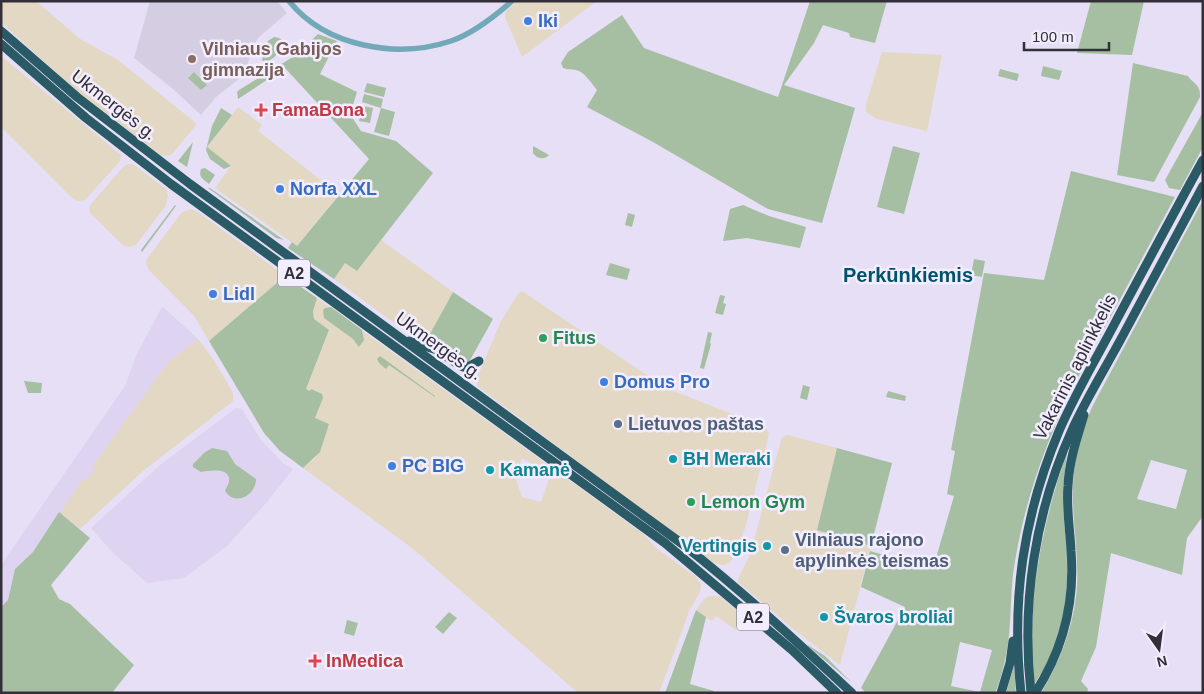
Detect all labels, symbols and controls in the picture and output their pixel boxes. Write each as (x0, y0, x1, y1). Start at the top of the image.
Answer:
place label: Iki (538, 11, 558, 31)
marker: Iki (522, 15, 534, 27)
scale bar (1024, 20, 1109, 52)
text: 100 m (1032, 28, 1074, 45)
place label: Vilniaus Gabijos gimnazija (202, 39, 342, 80)
marker: Vilniaus Gabijos gimnazija (186, 53, 198, 65)
street label: Ukmergės g. (68, 66, 160, 144)
place label: FamaBona (272, 100, 365, 120)
marker: FamaBona (254, 103, 268, 117)
place label: Norfa XXL (290, 179, 377, 199)
marker: Norfa XXL (274, 183, 286, 195)
road number: A2 (278, 260, 310, 286)
district label: Perkūnkiemis (843, 264, 973, 286)
place label: Lidl (223, 284, 255, 304)
marker: Lidl (207, 288, 219, 300)
street label: Vakarinis aplinkkelis (1030, 291, 1120, 443)
street label: Ukmergės g. (392, 308, 486, 384)
place label: Fitus (553, 328, 596, 348)
marker: Fitus (537, 332, 549, 344)
place label: Domus Pro (614, 372, 710, 392)
marker: Domus Pro (598, 376, 610, 388)
place label: Lietuvos paštas (628, 414, 764, 434)
marker: Lietuvos paštas (612, 418, 624, 430)
place label: BH Meraki (683, 449, 771, 469)
marker: BH Meraki (667, 453, 679, 465)
place label: PC BIG (402, 456, 464, 476)
marker: PC BIG (386, 460, 398, 472)
place label: Kamanė (500, 460, 570, 480)
marker: Kamanė (484, 464, 496, 476)
place label: Lemon Gym (701, 492, 805, 512)
marker: Lemon Gym (685, 496, 697, 508)
place label: Vilniaus rajono apylinkės teismas (795, 530, 949, 571)
place label: Vertingis (681, 536, 757, 556)
marker: Vertingis (761, 540, 773, 552)
marker: Vilniaus rajono apylinkės teismas (779, 544, 791, 556)
road number: A2 (737, 604, 769, 630)
place label: Švaros broliai (834, 606, 953, 627)
marker: Švaros broliai (818, 611, 830, 623)
north arrow (1134, 624, 1184, 674)
place label: InMedica (326, 651, 404, 671)
text: N (1155, 653, 1169, 671)
marker: InMedica (308, 654, 322, 668)

